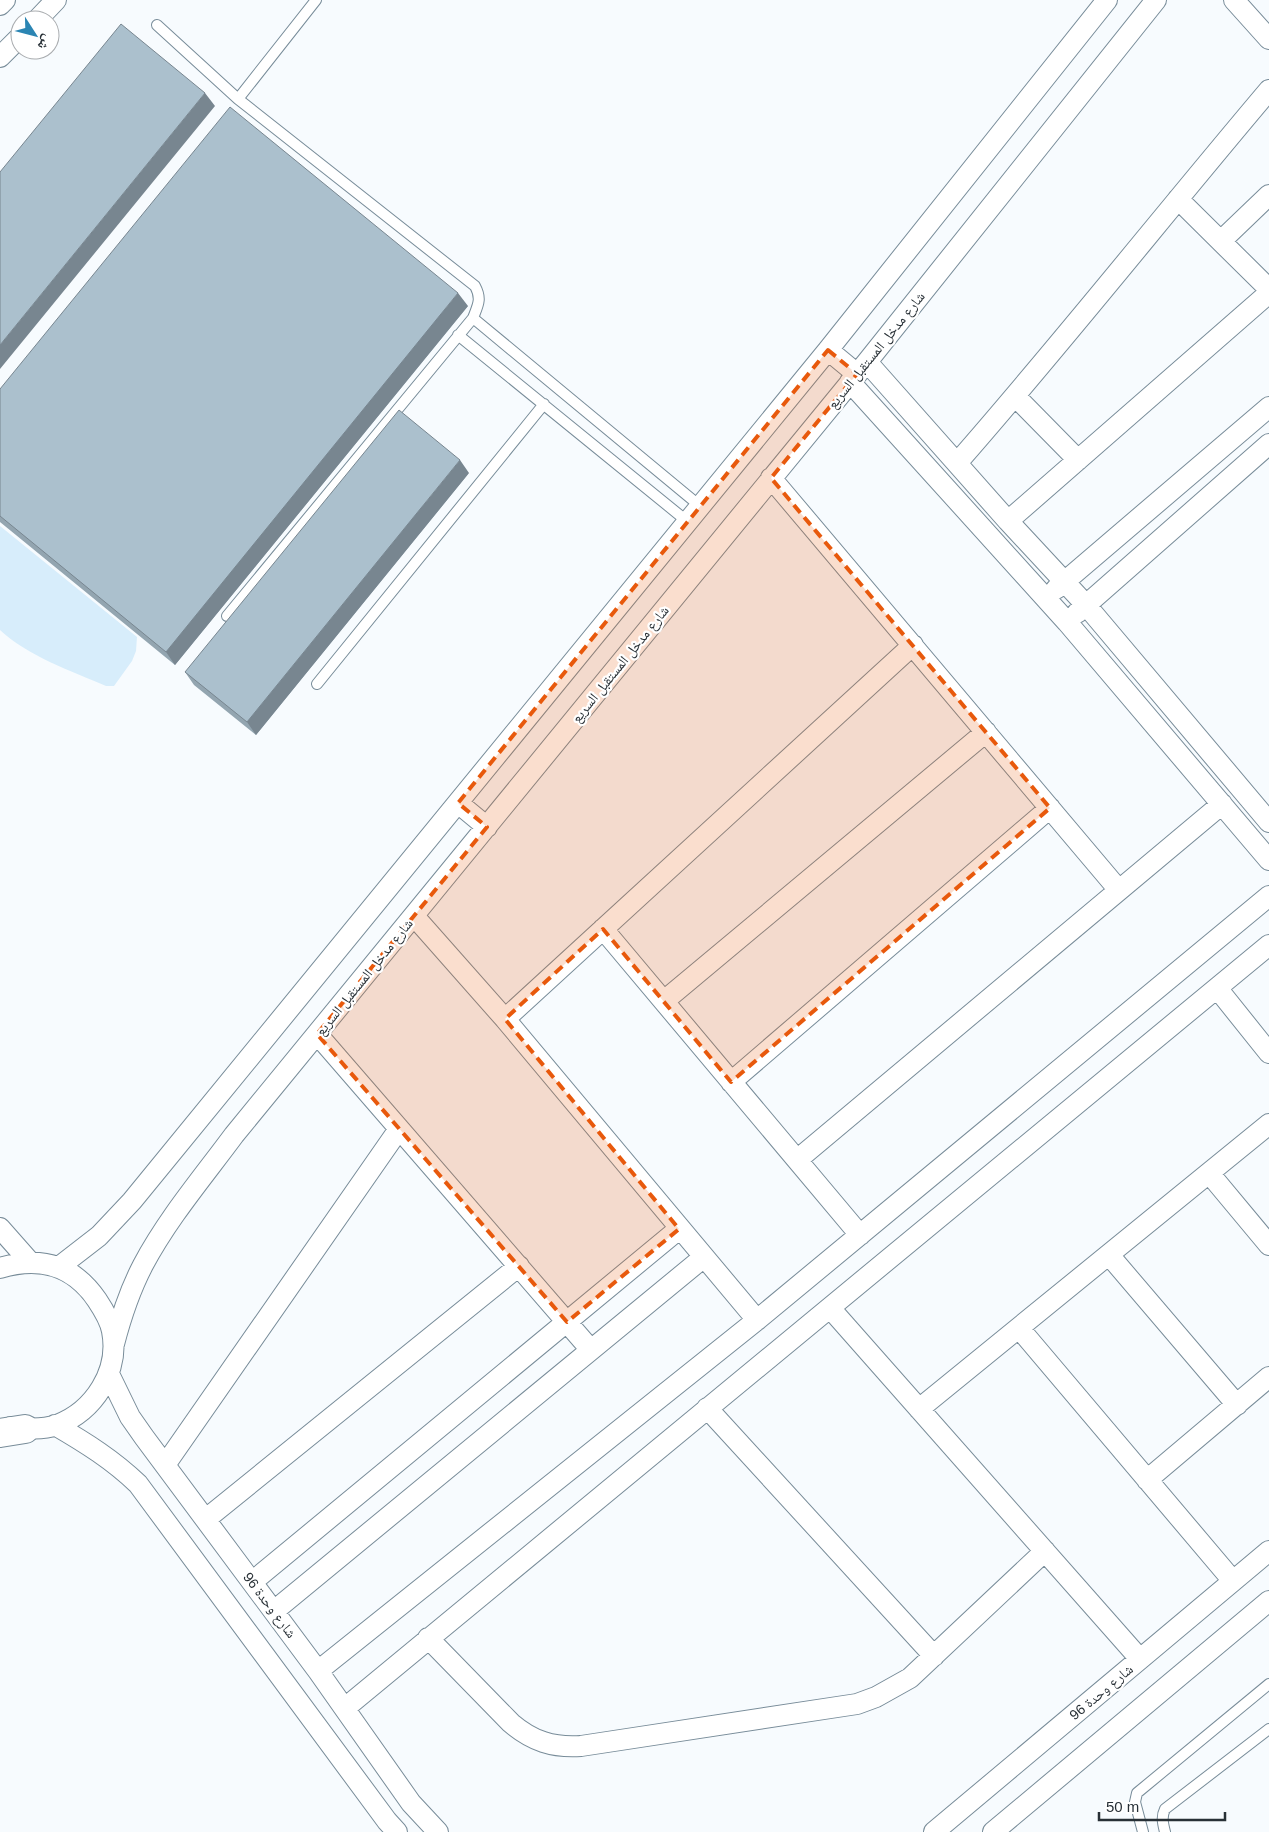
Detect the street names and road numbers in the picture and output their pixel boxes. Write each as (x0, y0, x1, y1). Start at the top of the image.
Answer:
street label: شارع مدخل المستقبل السريع (824, 288, 930, 413)
street label: شارع مدخل المستقبل السريع (568, 602, 674, 727)
street label: شارع مدخل المستقبل السريع (312, 915, 418, 1040)
street label: شارع وحدة 96 (239, 1569, 300, 1642)
street label: شارع وحدة 96 (1066, 1661, 1137, 1725)

